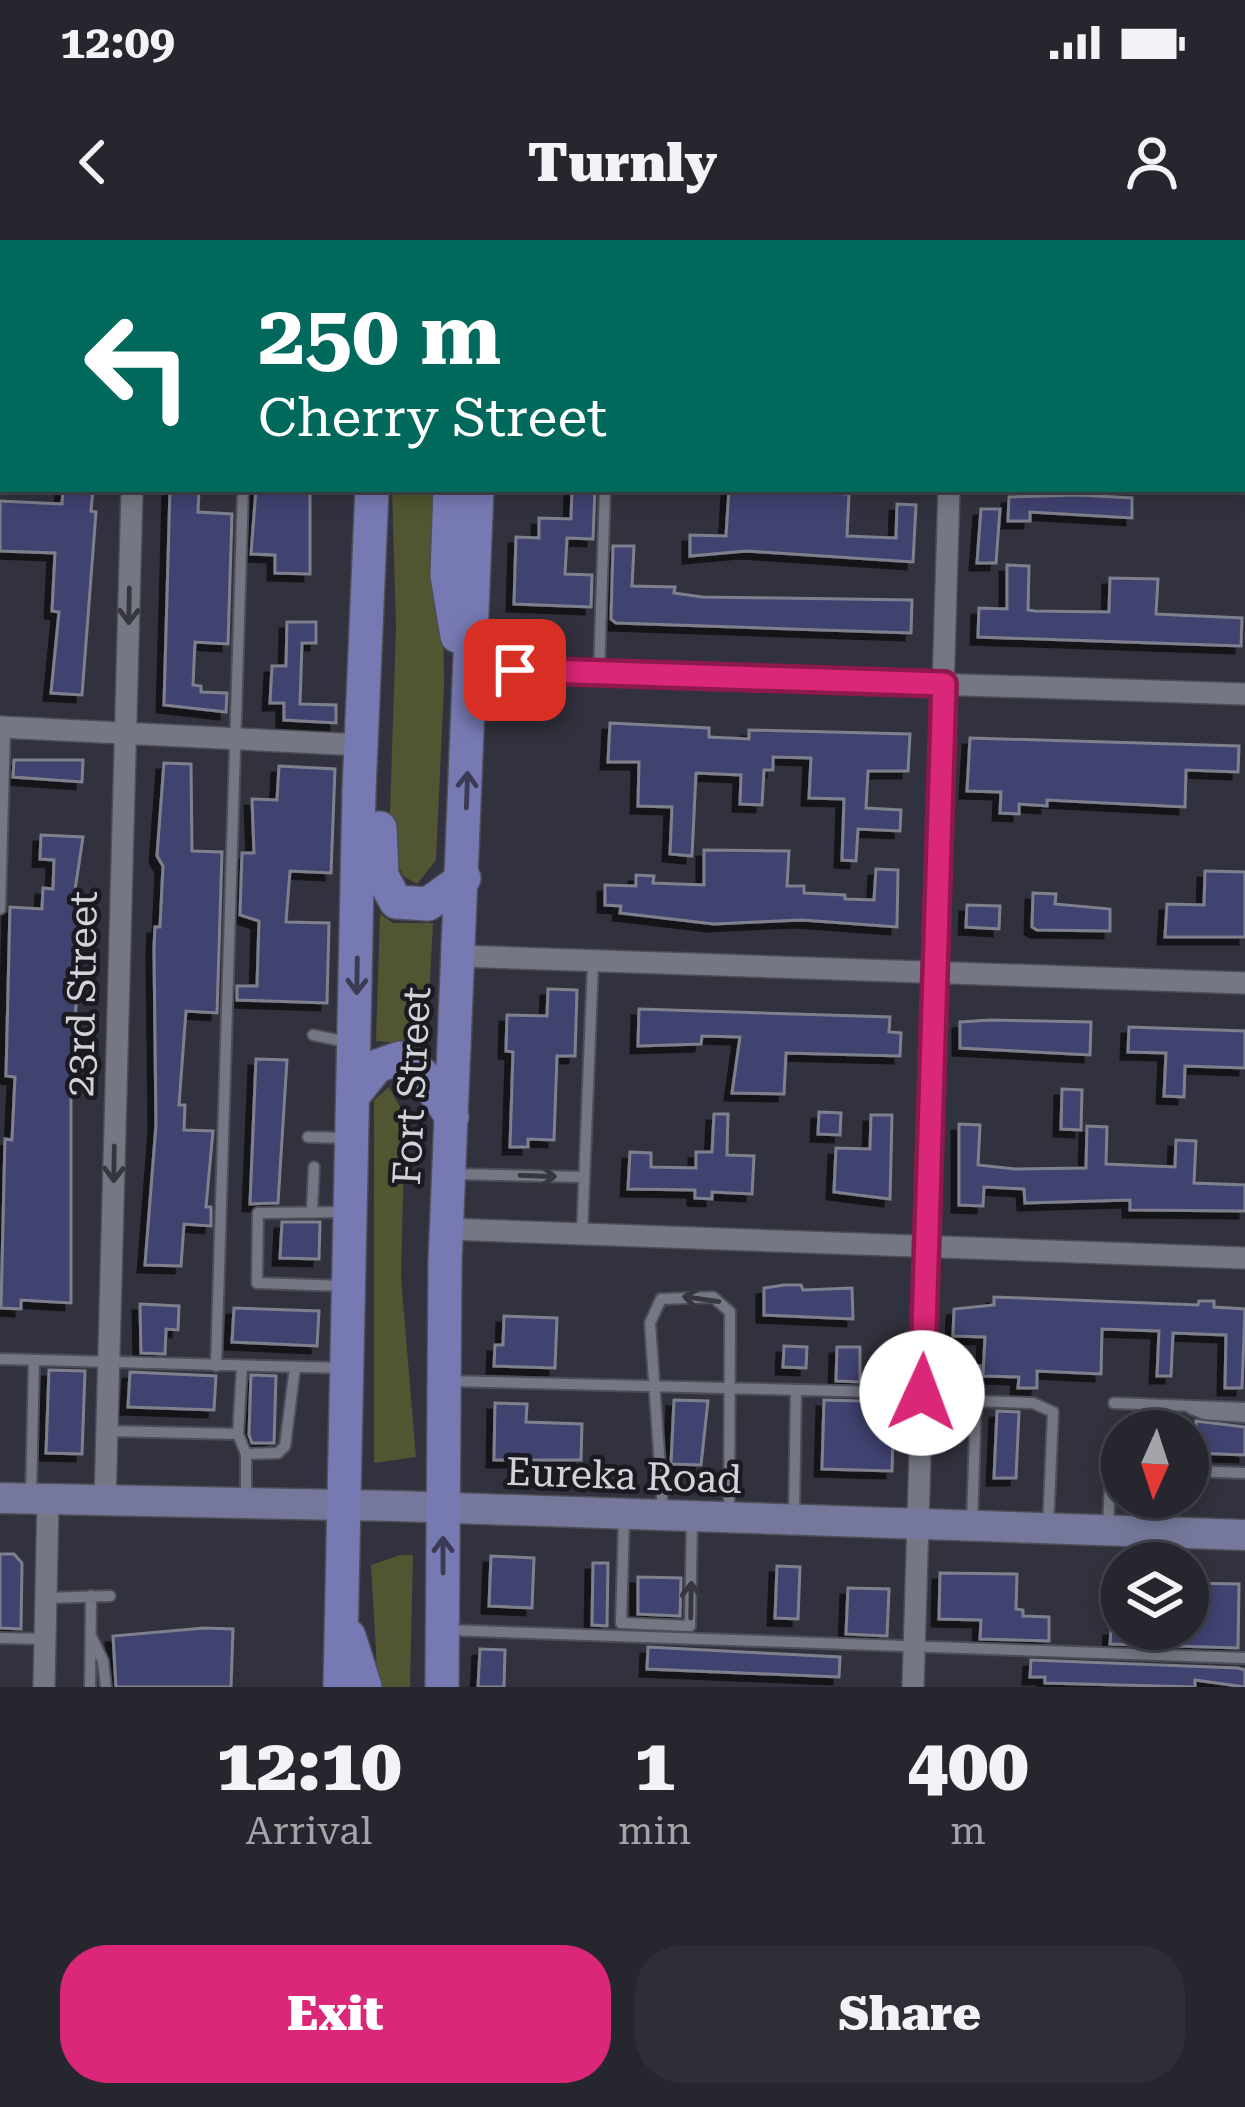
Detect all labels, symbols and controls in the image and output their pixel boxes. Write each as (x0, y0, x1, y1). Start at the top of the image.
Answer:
text: 12:09 (60, 16, 175, 69)
icon: back (60, 129, 126, 195)
icon: person (1119, 129, 1185, 195)
text: Turnly (528, 131, 717, 194)
text: 250 m (258, 286, 501, 384)
icon: left (60, 288, 216, 444)
text: Cherry Street (258, 386, 607, 449)
one-way arrow (117, 586, 140, 625)
pin (464, 619, 566, 721)
icon: arrive (482, 637, 548, 703)
one-way arrow (456, 771, 479, 810)
street label: 23rd Street (57, 891, 107, 1097)
one-way arrow (345, 956, 368, 995)
street label: Fort Street (384, 986, 440, 1186)
one-way arrow (103, 1144, 126, 1183)
one-way arrow (518, 1165, 557, 1188)
one-way arrow (682, 1287, 721, 1309)
position arrow (859, 1330, 985, 1456)
north arrow (1101, 1410, 1209, 1518)
map controls (1101, 1410, 1209, 1650)
street label: Eureka Road (505, 1449, 743, 1503)
one-way arrow (432, 1536, 454, 1575)
button: layers (1101, 1542, 1209, 1650)
one-way arrow (679, 1581, 702, 1620)
text: 12:10 (216, 1723, 402, 1808)
text: 1 (634, 1723, 675, 1808)
text: 400 (908, 1723, 1029, 1808)
text: Arrival (246, 1808, 372, 1854)
text: min (618, 1808, 691, 1854)
text: m (950, 1808, 986, 1854)
button: Exit (60, 1945, 611, 2083)
button: Share (635, 1945, 1185, 2083)

